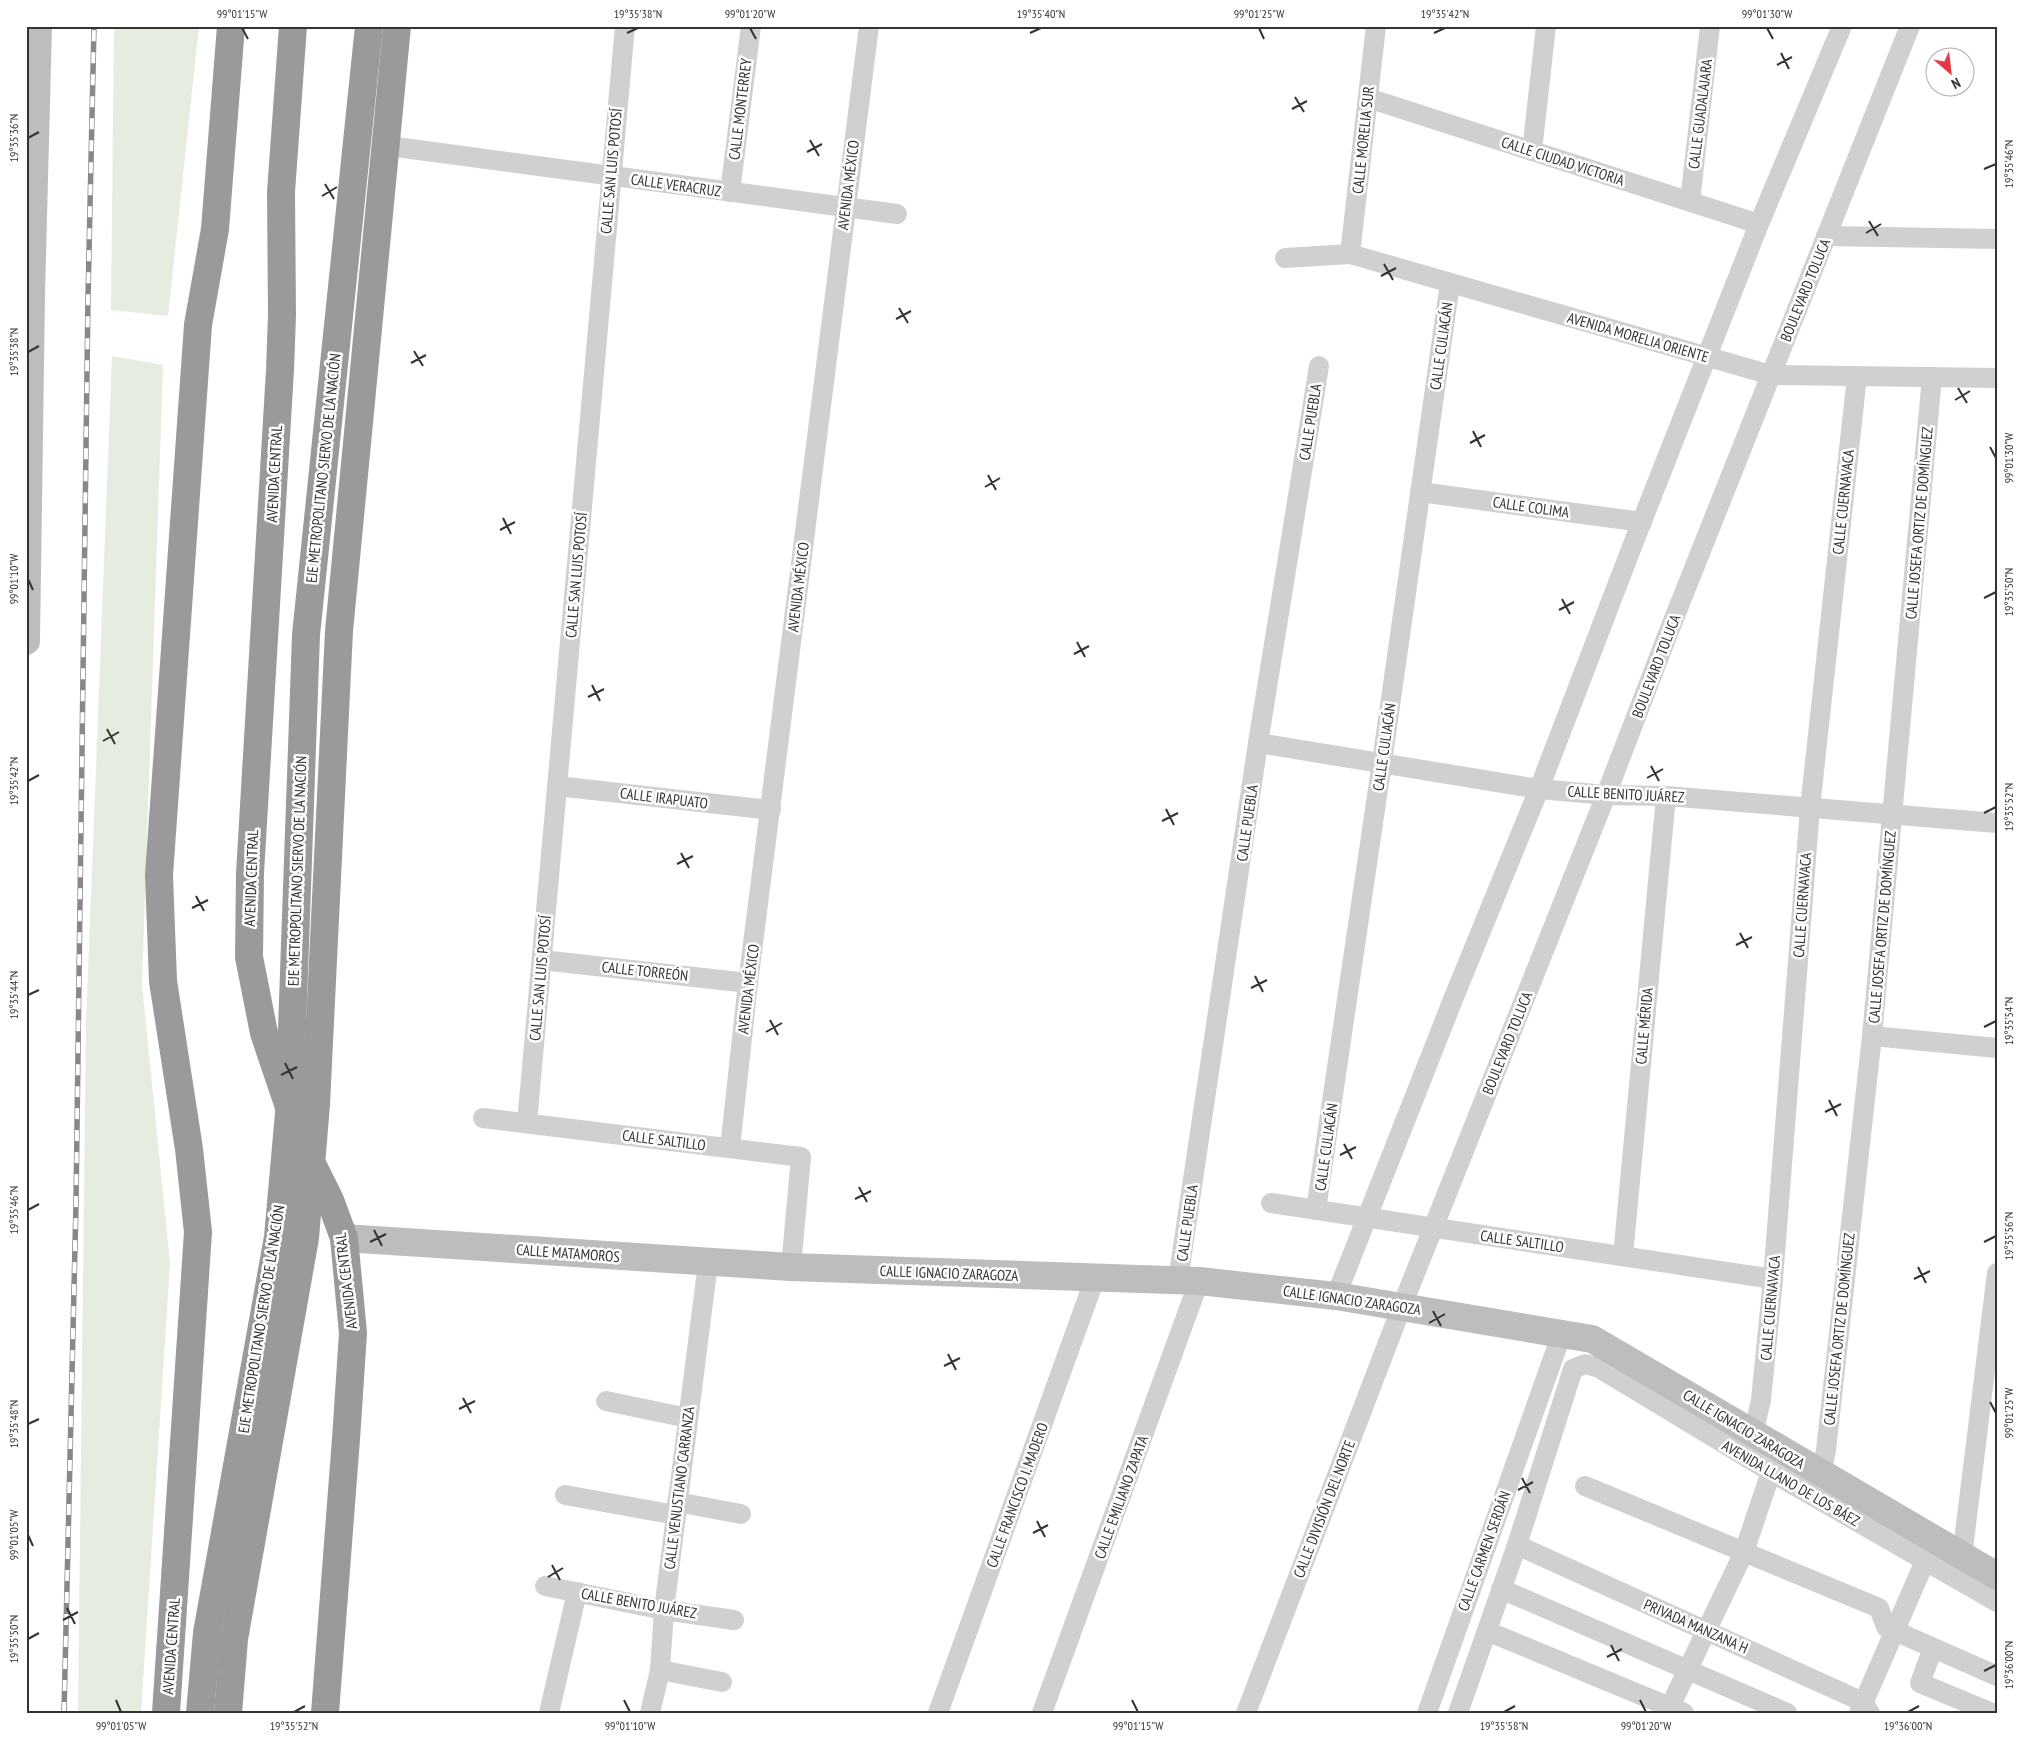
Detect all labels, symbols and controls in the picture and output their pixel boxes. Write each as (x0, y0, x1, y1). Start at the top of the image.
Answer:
text: 99°01'15"W (217, 6, 267, 21)
text: 19°35'38"N (614, 6, 662, 21)
text: 99°01'20"W (725, 6, 775, 21)
text: 19°35'40"N (1017, 6, 1065, 21)
text: 99°01'25"W (1234, 6, 1284, 21)
text: 19°35'42"N (1421, 6, 1469, 21)
text: 99°01'30"W (1742, 6, 1792, 21)
north arrow (1926, 48, 1976, 98)
street label: CALLE MONTERREY (724, 57, 756, 161)
street label: CALLE GUADALAJARA (1684, 57, 1716, 170)
text: N (1949, 74, 1964, 93)
street label: CALLE MORELIA SUR (1348, 85, 1378, 195)
street label: CALLE SAN LUIS POTOSÍ (596, 107, 626, 235)
text: 19°35'36"N (6, 114, 21, 162)
street label: CALLE CIUDAD VICTORIA (1499, 132, 1628, 190)
street label: AVENIDA MÉXICO (833, 139, 863, 231)
text: 19°35'46"N (2001, 140, 2016, 188)
street label: CALLE VERACRUZ (630, 169, 723, 201)
street label: BOULEVARD TOLUCA (1776, 235, 1835, 344)
street label: CALLE CULIACÁN (1425, 301, 1457, 391)
street label: AVENIDA MORELIA ORIENTE (1565, 308, 1711, 366)
text: 19°35'38"N (6, 328, 21, 376)
street label: EJE METROPOLITANO SIERVO DE LA NACIÓN (302, 352, 344, 584)
street label: CALLE PUEBLA (1295, 382, 1326, 462)
street label: AVENIDA CENTRAL (262, 424, 286, 523)
street label: CALLE JOSEFA ORTIZ DE DOMÍNGUEZ (1901, 425, 1937, 620)
text: 99°01'30"W (2001, 433, 2016, 483)
street label: CALLE CUERNAVACA (1828, 448, 1858, 555)
street label: CALLE COLIMA (1492, 492, 1571, 522)
street label: CALLE SAN LUIS POTOSÍ (561, 511, 591, 639)
street label: AVENIDA MÉXICO (783, 541, 813, 633)
text: 99°01'10"W (6, 554, 21, 604)
text: 19°35'50"N (2001, 568, 2016, 616)
street label: BOULEVARD TOLUCA (1628, 611, 1685, 720)
street label: CALLE CULIACÁN (1368, 702, 1400, 792)
street label: EJE METROPOLITANO SIERVO DE LA NACIÓN (283, 756, 311, 986)
text: 19°35'42"N (6, 757, 21, 805)
street label: CALLE BENITO JUÁREZ (1567, 781, 1685, 807)
street label: CALLE IRAPUATO (619, 783, 709, 813)
street label: CALLE PUEBLA (1232, 783, 1262, 863)
text: 19°35'52"N (2001, 783, 2016, 831)
street label: AVENIDA CENTRAL (240, 828, 262, 927)
street label: CALLE JOSEFA ORTIZ DE DOMÍNGUEZ (1864, 829, 1900, 1024)
street label: CALLE CUERNAVACA (1789, 851, 1815, 958)
street label: CALLE SAN LUIS POTOSÍ (525, 914, 555, 1042)
street label: AVENIDA MÉXICO (733, 943, 763, 1035)
street label: CALLE TORREÓN (601, 957, 689, 985)
text: 19°35'44"N (6, 971, 21, 1019)
street label: CALLE MÉRIDA (1631, 986, 1657, 1065)
street label: BOULEVARD TOLUCA (1478, 988, 1537, 1097)
text: 19°35'54"N (2001, 997, 2016, 1045)
street label: CALLE CULIACÁN (1310, 1102, 1342, 1192)
street label: CALLE SALTILLO (621, 1125, 707, 1155)
street label: CALLE PUEBLA (1172, 1183, 1202, 1263)
text: 19°35'46"N (6, 1186, 21, 1234)
street label: EJE METROPOLITANO SIERVO DE LA NACIÓN (234, 1204, 288, 1434)
text: 19°35'56"N (2001, 1212, 2016, 1260)
street label: CALLE SALTILLO (1479, 1226, 1565, 1256)
street label: AVENIDA CENTRAL (331, 1231, 361, 1330)
street label: CALLE JOSEFA ORTIZ DE DOMÍNGUEZ (1819, 1231, 1859, 1426)
street label: CALLE MATAMOROS (516, 1240, 620, 1266)
street label: CALLE CUERNAVACA (1756, 1254, 1784, 1361)
street label: CALLE IGNACIO ZARAGOZA (879, 1261, 1020, 1285)
street label: CALLE IGNACIO ZARAGOZA (1282, 1281, 1423, 1319)
street label: CALLE IGNACIO ZARAGOZA (1680, 1385, 1809, 1473)
text: 99°01'25"W (2001, 1388, 2016, 1438)
text: 19°35'48"N (6, 1400, 21, 1448)
street label: CALLE VENUSTIANO CARRANZA (660, 1405, 699, 1571)
street label: CALLE FRANCISCO I. MADERO (982, 1420, 1052, 1570)
street label: CALLE EMILIANO ZAPATA (1090, 1432, 1152, 1561)
street label: AVENIDA LLANO DE LOS BÁEZ (1719, 1436, 1864, 1530)
street label: CALLE DIVISIÓN DEL NORTE (1289, 1437, 1359, 1581)
street label: CALLE CARMEN SERDÁN (1453, 1488, 1515, 1614)
text: 99°01'05"W (6, 1510, 21, 1560)
street label: CALLE BENITO JUÁREZ (580, 1583, 699, 1623)
street label: PRIVADA MANZANA H (1641, 1594, 1751, 1658)
street label: AVENIDA CENTRAL (158, 1596, 184, 1695)
text: 19°35'50"N (6, 1615, 21, 1663)
text: 19°36'00"N (2001, 1641, 2016, 1689)
text: 99°01'05"W (96, 1718, 146, 1733)
text: 19°35'52"N (270, 1718, 318, 1733)
text: 99°01'10"W (605, 1718, 655, 1733)
text: 99°01'15"W (1113, 1718, 1163, 1733)
text: 19°35'58"N (1480, 1718, 1528, 1733)
text: 99°01'20"W (1621, 1718, 1671, 1733)
text: 19°36'00"N (1884, 1718, 1932, 1733)

